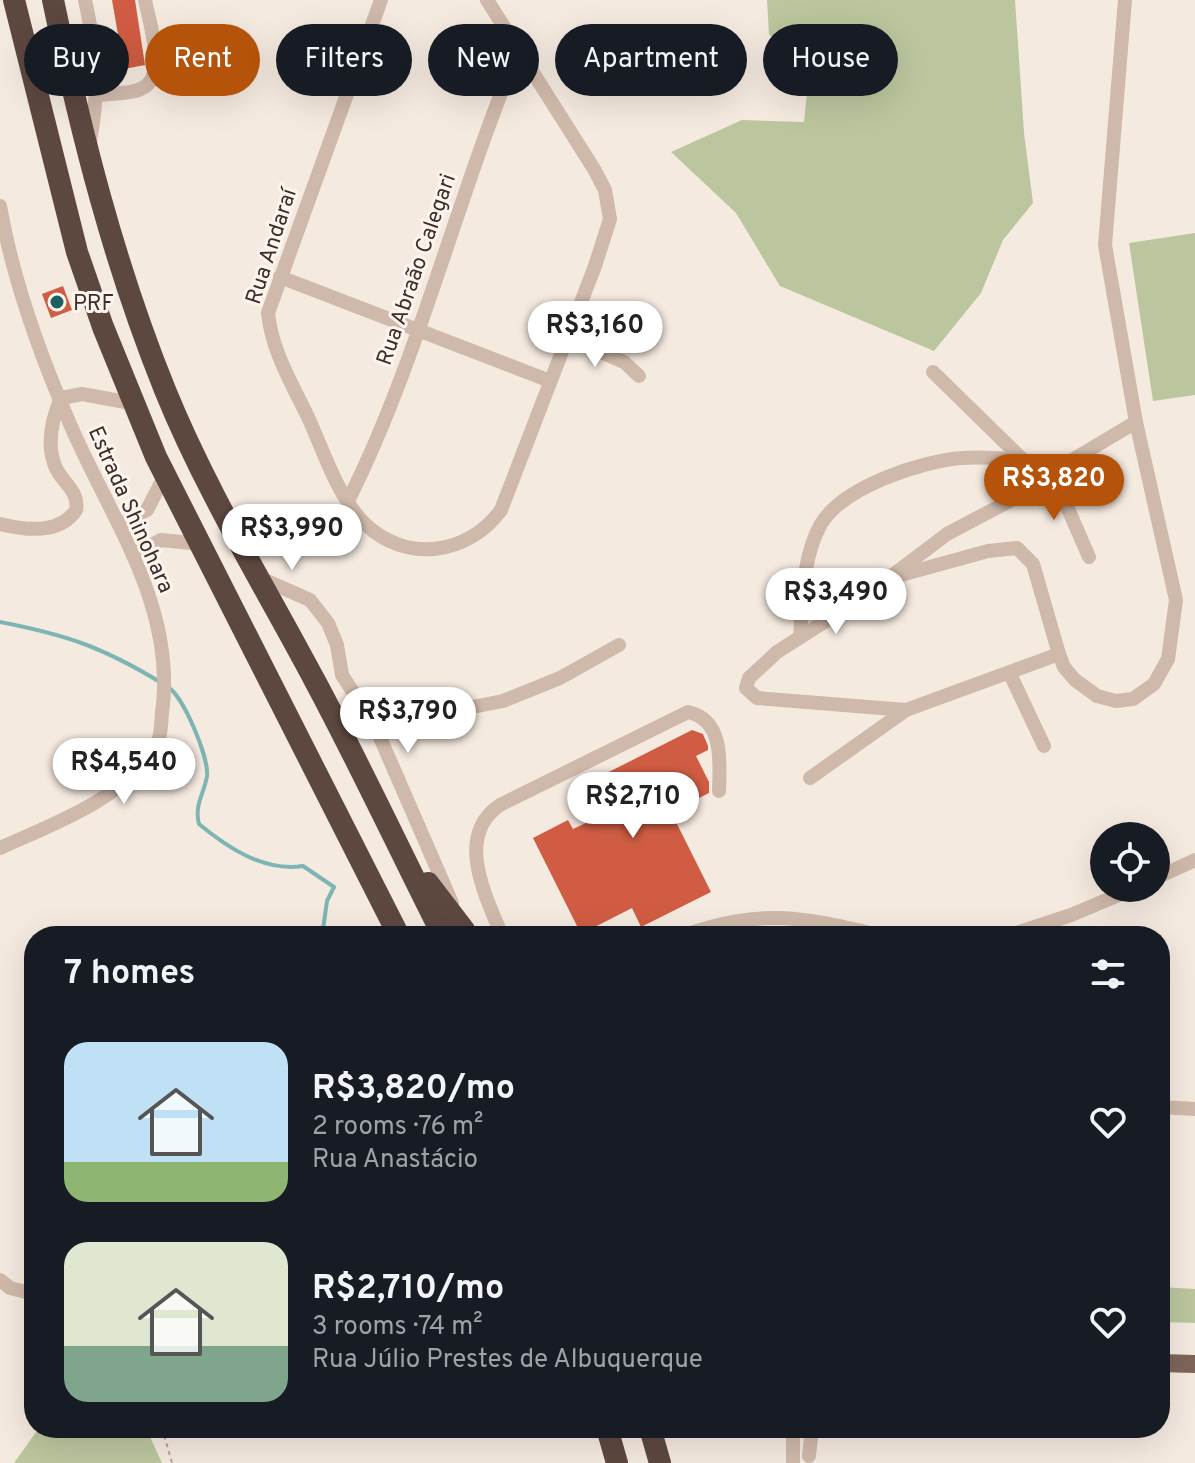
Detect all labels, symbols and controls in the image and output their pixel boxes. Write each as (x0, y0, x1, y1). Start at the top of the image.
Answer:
chip: Buy (24, 24, 129, 96)
chip: Rent (145, 24, 260, 96)
chip: Filters (276, 24, 412, 96)
chip: New (428, 24, 539, 96)
chip: Apartment (555, 24, 747, 96)
chip: House (763, 24, 898, 96)
street label: Rua Abraão Calegari (372, 170, 463, 369)
street label: Rua Andaraí (241, 183, 304, 308)
place label: PRF (73, 291, 114, 318)
marker: PRF (48, 293, 66, 311)
pin: R$3,160 (521, 301, 669, 369)
text: R$3,160 (546, 310, 644, 343)
street label: Estrada Shinohara (81, 422, 179, 598)
pin: R$3,820 (980, 454, 1128, 522)
text: R$3,820 (1002, 463, 1106, 496)
pin: R$3,990 (218, 504, 366, 572)
text: R$3,990 (240, 513, 344, 546)
pin: R$3,490 (762, 568, 910, 636)
text: R$3,490 (784, 577, 888, 610)
pin: R$3,790 (334, 687, 482, 755)
text: R$3,790 (358, 696, 458, 729)
pin: R$4,540 (50, 738, 198, 806)
text: R$4,540 (71, 747, 177, 780)
pin: R$2,710 (559, 772, 707, 840)
text: R$2,710 (585, 781, 681, 814)
map controls (1090, 822, 1170, 902)
button: locate (1090, 822, 1170, 902)
icon: filters (1086, 952, 1130, 996)
text: 7 homes (64, 953, 195, 996)
text: R$3,820/mo (312, 1068, 515, 1111)
icon: home (128, 1074, 224, 1170)
icon: heart (1086, 1100, 1130, 1144)
text: 2 rooms · 76 m² (312, 1111, 484, 1144)
text: Rua Anastácio (312, 1144, 478, 1177)
text: R$2,710/mo (312, 1268, 504, 1311)
icon: home (128, 1274, 224, 1370)
icon: heart (1086, 1300, 1130, 1344)
text: 3 rooms · 74 m² (312, 1311, 483, 1344)
text: Rua Júlio Prestes de Albuquerque (312, 1344, 703, 1377)

